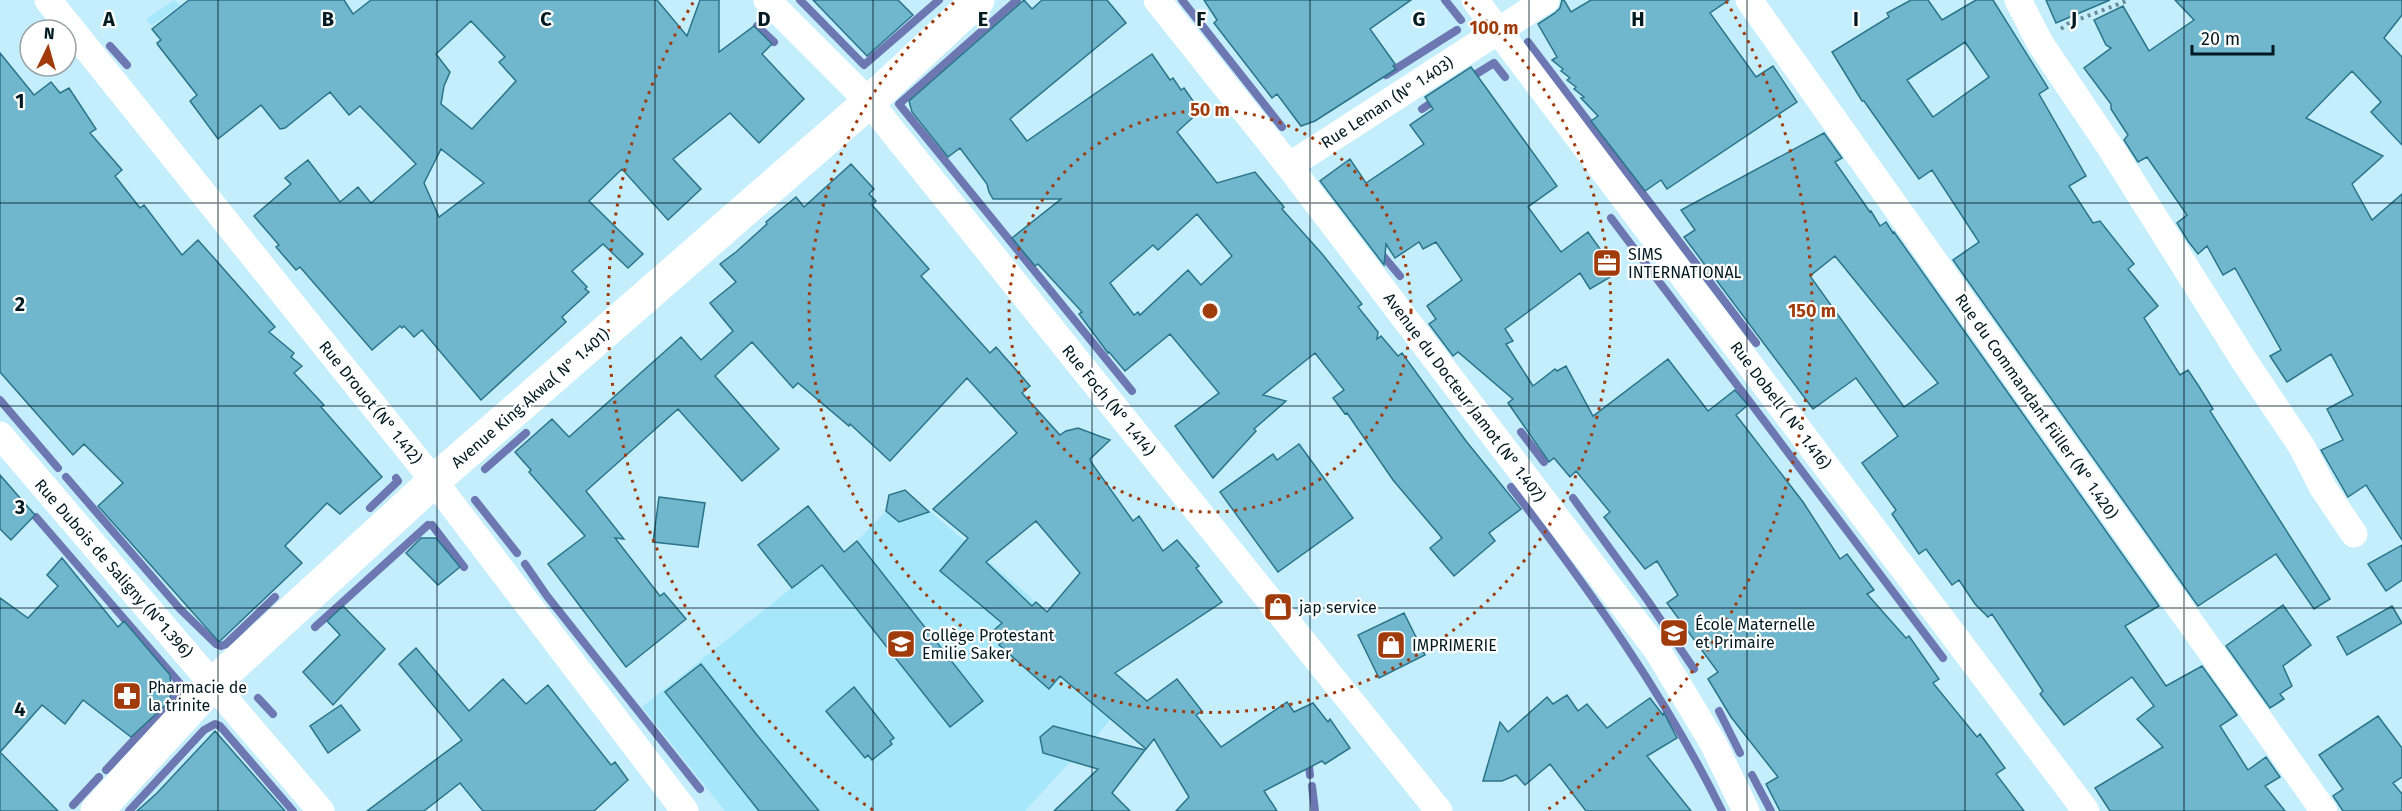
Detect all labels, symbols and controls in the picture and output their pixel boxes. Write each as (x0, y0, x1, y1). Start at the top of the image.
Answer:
text: A (102, 7, 116, 31)
text: B (322, 7, 334, 31)
text: C (540, 7, 552, 31)
text: D (757, 7, 771, 31)
text: E (978, 7, 988, 31)
text: F (1196, 7, 1206, 31)
text: G (1413, 7, 1425, 31)
text: H (1631, 7, 1645, 31)
text: I (1853, 7, 1859, 31)
text: J (2070, 7, 2077, 31)
text: 100 m (1470, 17, 1518, 39)
north arrow (18, 18, 78, 78)
scale bar (2192, 18, 2273, 56)
text: N (43, 24, 55, 43)
text: 20 m (2201, 28, 2240, 50)
street label: Rue Leman (N° 1.403) (1318, 53, 1457, 152)
text: 1 (15, 89, 25, 113)
text: 50 m (1190, 99, 1230, 121)
place label: SIMS INTERNATIONAL (1628, 245, 1742, 282)
office icon: SIMS INTERNATIONAL (1591, 247, 1623, 279)
street label: Avenue du Docteur Jamot (N° 1.407) (1380, 289, 1549, 506)
street label: Rue du Commandant Füller (N° 1.420) (1951, 290, 2122, 522)
text: 2 (15, 292, 25, 316)
text: 150 m (1788, 300, 1836, 322)
centre of rings (1200, 301, 1220, 321)
street label: Avenue King Akwa( N° 1.401) (448, 325, 613, 472)
street label: Rue Drouot (N° 1.412) (315, 337, 426, 468)
street label: Rue Dobell ( N° 1.416) (1726, 338, 1835, 473)
street label: Rue Foch (N° 1.414) (1058, 341, 1159, 460)
street label: Rue Dubois de Saligny (N°1.396) (31, 475, 196, 662)
text: 3 (14, 495, 25, 519)
shop icon: jap service (1262, 591, 1294, 623)
place label: jap service (1298, 598, 1377, 617)
place label: École Maternelle et Primaire (1695, 614, 1815, 652)
school or university icon: École Maternelle et Primaire (1658, 617, 1690, 649)
place label: Collège Protestant Emilie Saker (922, 626, 1055, 663)
school or university icon: Collège Protestant Emilie Saker (885, 628, 917, 660)
shop icon: IMPRIMERIE (1375, 629, 1407, 661)
place label: IMPRIMERIE (1412, 636, 1497, 655)
place label: Pharmacie de la trinite (148, 678, 247, 715)
pharmacy icon: Pharmacie de la trinite (111, 680, 143, 712)
text: 4 (14, 697, 26, 721)

